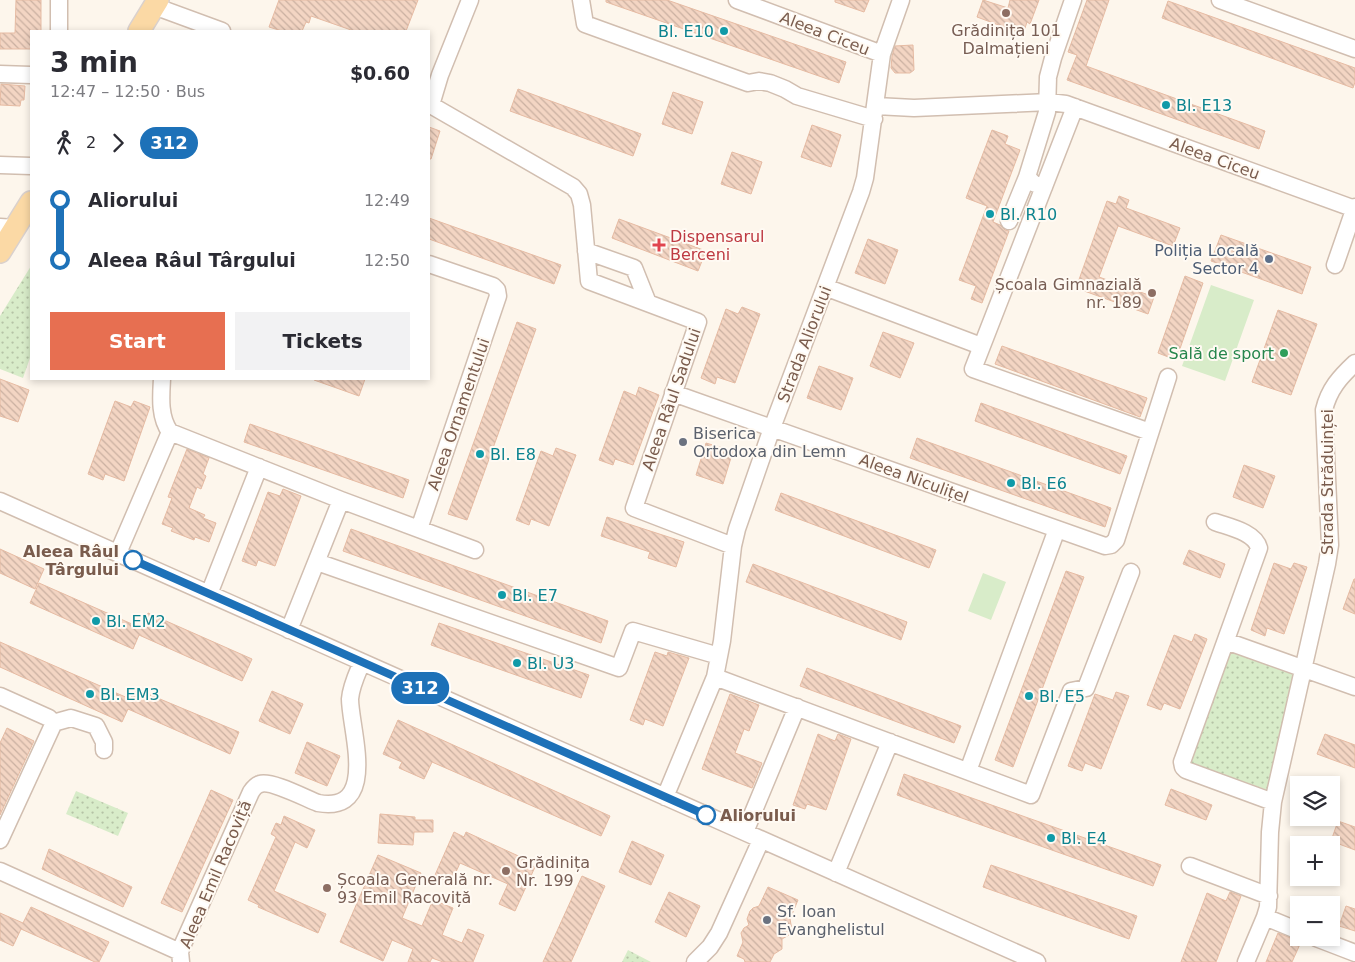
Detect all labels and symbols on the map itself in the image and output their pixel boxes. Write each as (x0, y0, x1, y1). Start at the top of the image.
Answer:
marker: Grădinița 101 Dalmațieni (1000, 7, 1012, 19)
street label: Aleea Ciceu (777, 8, 872, 59)
place label: Grădinița 101 Dalmațieni (951, 21, 1061, 58)
place label: Bl. E10 (658, 22, 714, 41)
marker: Bl. E10 (718, 25, 730, 37)
place label: Bl. E13 (1176, 96, 1232, 115)
marker: Bl. E13 (1160, 99, 1172, 111)
street label: Aleea Ciceu (1167, 133, 1262, 184)
place label: Bl. R10 (1000, 205, 1057, 224)
marker: Bl. R10 (984, 208, 996, 220)
place label: Dispensarul Berceni (670, 227, 765, 264)
marker: Dispensarul Berceni (652, 238, 666, 252)
place label: Poliția Locală Sector 4 (1154, 241, 1259, 278)
marker: Poliția Locală Sector 4 (1263, 253, 1275, 265)
place label: Școala Gimnazială nr. 189 (995, 275, 1142, 312)
street label: Strada Aliorului (774, 283, 835, 405)
marker: Școala Gimnazială nr. 189 (1146, 287, 1158, 299)
street label: Aleea Râul Sadului (638, 325, 705, 473)
street label: Aleea Ornamentului (423, 336, 493, 493)
place label: Sală de sport (1168, 344, 1274, 363)
marker: Sală de sport (1278, 347, 1290, 359)
street label: Strada Străduinței (1318, 409, 1337, 555)
place label: Biserica Ortodoxa din Lemn (693, 424, 846, 461)
marker: Biserica Ortodoxa din Lemn (677, 436, 689, 448)
place label: Bl. E8 (490, 445, 536, 464)
marker: Bl. E8 (474, 448, 486, 460)
street label: Aleea Niculițel (857, 450, 971, 507)
place label: Bl. E6 (1021, 474, 1067, 493)
marker: Bl. E6 (1005, 477, 1017, 489)
place label: Aleea Râul Târgului (23, 542, 119, 579)
marker: Aleea Râul Târgului (123, 550, 143, 570)
place label: Bl. E7 (512, 586, 558, 605)
marker: Bl. E7 (496, 589, 508, 601)
place label: Bl. EM2 (106, 612, 166, 631)
marker: Bl. EM2 (90, 615, 102, 627)
place label: Bl. U3 (527, 654, 574, 673)
marker: Bl. U3 (511, 657, 523, 669)
line badge: 312 (391, 672, 449, 704)
place label: Bl. EM3 (100, 685, 160, 704)
place label: Bl. E5 (1039, 687, 1085, 706)
marker: Bl. EM3 (84, 688, 96, 700)
marker: Bl. E5 (1023, 690, 1035, 702)
street label: Aleea Emil Racoviță (176, 797, 255, 951)
marker: Aliorului (696, 805, 716, 825)
place label: Aliorului (720, 806, 796, 825)
place label: Bl. E4 (1061, 829, 1107, 848)
marker: Bl. E4 (1045, 832, 1057, 844)
place label: Grădinița Nr. 199 (516, 853, 590, 890)
marker: Grădinița Nr. 199 (500, 865, 512, 877)
place label: Școala Generală nr. 93 Emil Racoviță (337, 870, 493, 907)
marker: Școala Generală nr. 93 Emil Racoviță (321, 882, 333, 894)
place label: Sf. Ioan Evanghelistul (777, 902, 885, 939)
marker: Sf. Ioan Evanghelistul (761, 914, 773, 926)

